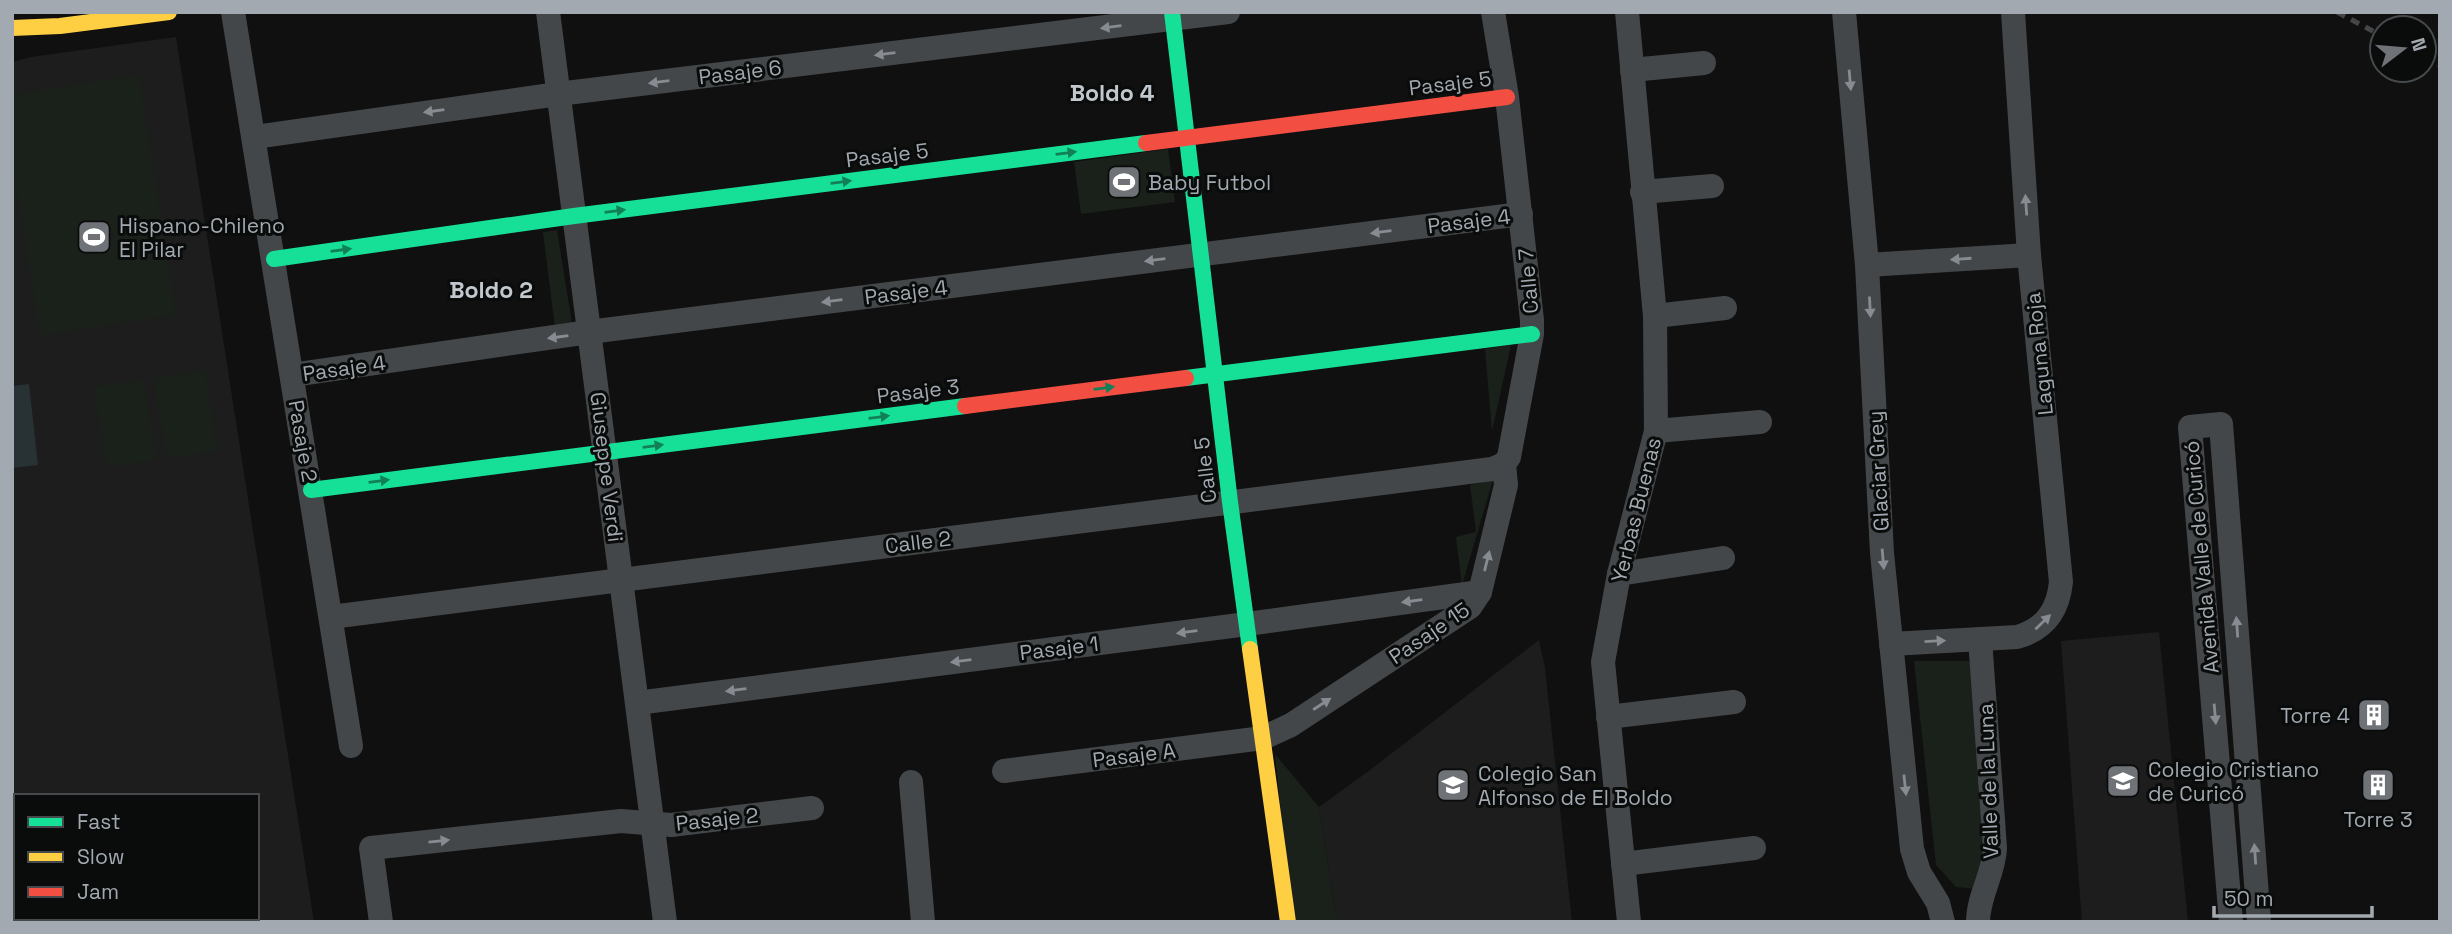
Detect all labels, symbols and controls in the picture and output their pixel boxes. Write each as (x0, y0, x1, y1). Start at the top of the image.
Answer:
north arrow (2368, 14, 2438, 84)
one-way arrow (1100, 22, 1122, 33)
text: N (2405, 35, 2433, 54)
one-way arrow (874, 49, 896, 60)
street label: Pasaje 6 (697, 54, 783, 90)
street label: Pasaje 5 (1407, 65, 1493, 101)
one-way arrow (1845, 69, 1856, 91)
one-way arrow (648, 76, 670, 87)
district label: Boldo 4 (1070, 78, 1155, 108)
one-way arrow (423, 106, 445, 117)
street label: Pasaje 5 (844, 137, 930, 173)
one-way arrow (1055, 147, 1077, 158)
sports icon: Baby Futbol (1105, 163, 1143, 201)
place label: Baby Futbol (1148, 169, 1271, 196)
one-way arrow (830, 176, 852, 187)
one-way arrow (2020, 194, 2031, 216)
street label: Pasaje 4 (1426, 203, 1512, 239)
one-way arrow (604, 206, 626, 217)
place label: Hispano-Chileno El Pilar (119, 212, 285, 263)
sports icon: Hispano-Chileno El Pilar (75, 218, 113, 256)
one-way arrow (1370, 226, 1392, 237)
one-way arrow (330, 244, 352, 255)
street label: Calle 7 (1512, 247, 1544, 315)
one-way arrow (1144, 254, 1166, 265)
one-way arrow (1950, 254, 1972, 265)
street label: Pasaje 4 (863, 274, 949, 310)
district label: Boldo 2 (449, 275, 533, 305)
street label: Laguna Roja (2019, 291, 2059, 417)
one-way arrow (821, 296, 843, 307)
one-way arrow (1864, 296, 1875, 318)
one-way arrow (547, 332, 569, 343)
street label: Pasaje 4 (301, 349, 387, 387)
street label: Pasaje 3 (875, 373, 961, 409)
one-way arrow (1093, 382, 1115, 393)
street label: Giuseppe Verdi (584, 391, 630, 543)
street label: Pasaje 2 (282, 398, 324, 484)
street label: Glaciar Grey (1861, 410, 1895, 532)
one-way arrow (868, 411, 890, 422)
street label: Calle 5 (1188, 435, 1222, 505)
street label: Yerbas Buenas (1605, 435, 1667, 585)
street label: Avenida Valle de Curicó (2177, 439, 2225, 675)
one-way arrow (642, 440, 664, 451)
one-way arrow (368, 475, 390, 486)
street label: Calle 2 (883, 525, 953, 559)
one-way arrow (1878, 548, 1889, 570)
one-way arrow (1482, 550, 1493, 572)
street label: Pasaje 15 (1383, 596, 1475, 670)
one-way arrow (1401, 596, 1423, 607)
one-way arrow (2035, 613, 2052, 630)
one-way arrow (2231, 616, 2242, 638)
one-way arrow (1176, 626, 1198, 637)
street label: Pasaje 1 (1018, 630, 1100, 666)
one-way arrow (1925, 636, 1947, 647)
one-way arrow (950, 656, 972, 667)
one-way arrow (725, 685, 747, 696)
building icon: Torre 4 (2355, 696, 2393, 734)
one-way arrow (1312, 698, 1332, 711)
place label: Torre 4 (2280, 702, 2350, 729)
street label: Valle de la Luna (1972, 703, 2004, 859)
one-way arrow (2210, 704, 2221, 726)
street label: Pasaje A (1091, 737, 1177, 773)
place label: Colegio Cristiano de Curicó (2148, 756, 2319, 807)
place label: Colegio San Alfonso de El Boldo (1478, 760, 1673, 811)
school or university icon: Colegio Cristiano de Curicó (2104, 762, 2142, 800)
school or university icon: Colegio San Alfonso de El Boldo (1434, 766, 1472, 804)
building icon: Torre 3 (2359, 766, 2397, 804)
one-way arrow (1900, 774, 1911, 796)
legend (14, 794, 259, 920)
street label: Pasaje 2 (674, 801, 760, 837)
place label: Torre 3 (2343, 806, 2413, 833)
text: Fast (77, 808, 121, 835)
one-way arrow (428, 835, 450, 846)
one-way arrow (2249, 842, 2260, 864)
text: Slow (77, 843, 125, 870)
scale bar (2214, 874, 2372, 918)
text: Jam (77, 878, 119, 905)
text: 50 m (2224, 885, 2274, 912)

